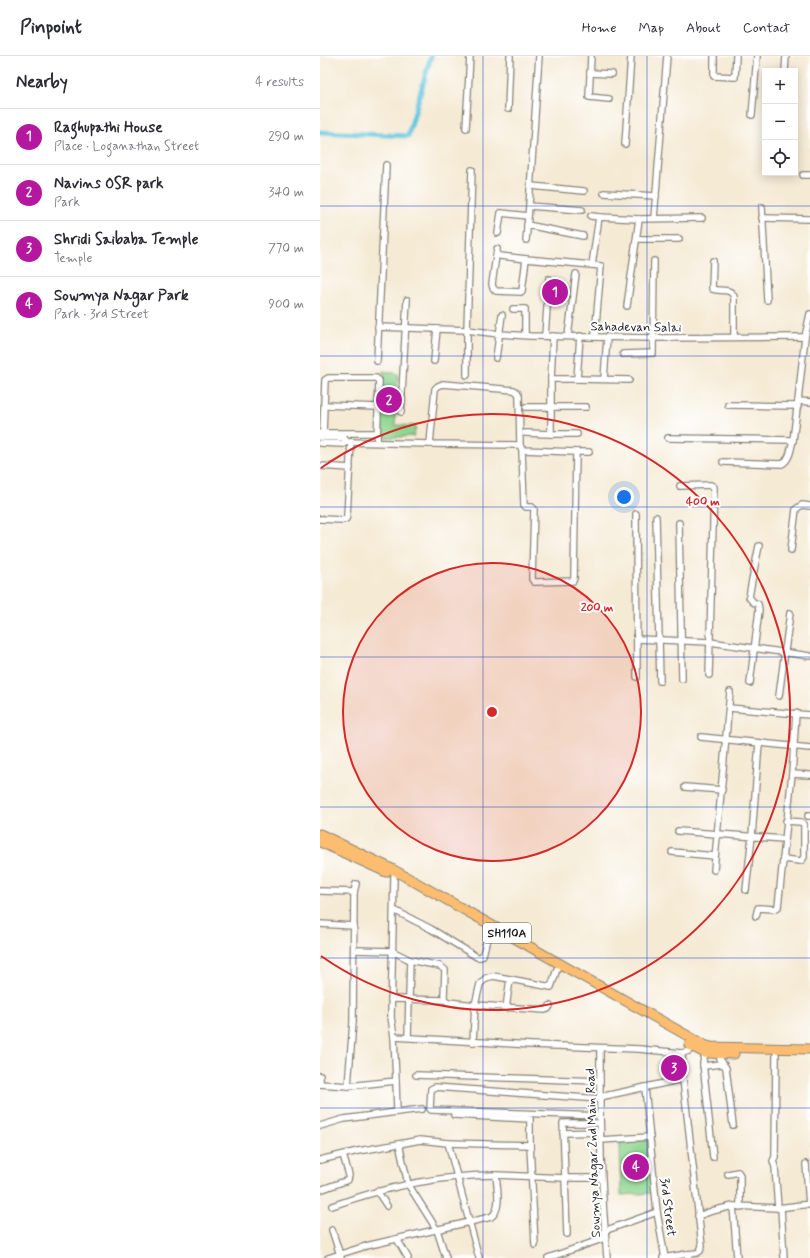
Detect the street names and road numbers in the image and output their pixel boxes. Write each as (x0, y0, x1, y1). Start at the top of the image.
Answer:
street label: Sahadevan Salai (590, 318, 682, 337)
road number: SH110A (483, 923, 531, 943)
street label: Sowmya Nagar 2nd Main Road (582, 1068, 606, 1238)
street label: 3rd Street (655, 1177, 680, 1238)

